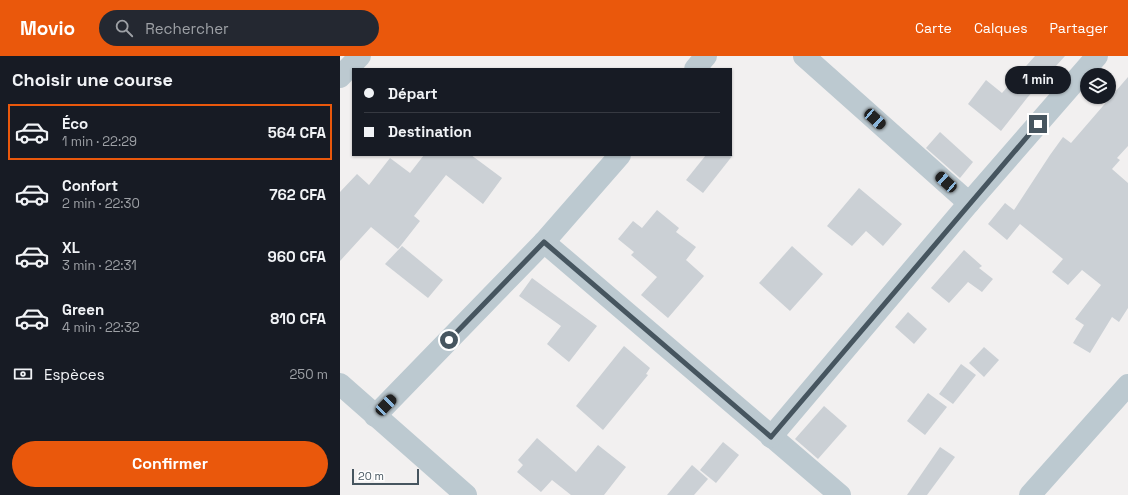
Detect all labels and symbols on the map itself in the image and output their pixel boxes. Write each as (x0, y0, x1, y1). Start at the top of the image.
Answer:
callout: 1 min (1005, 66, 1071, 94)
car (862, 107, 888, 131)
route end (1029, 115, 1047, 133)
car (933, 170, 959, 194)
route start (440, 331, 458, 349)
car (373, 392, 399, 418)
scale bar (352, 467, 419, 486)

